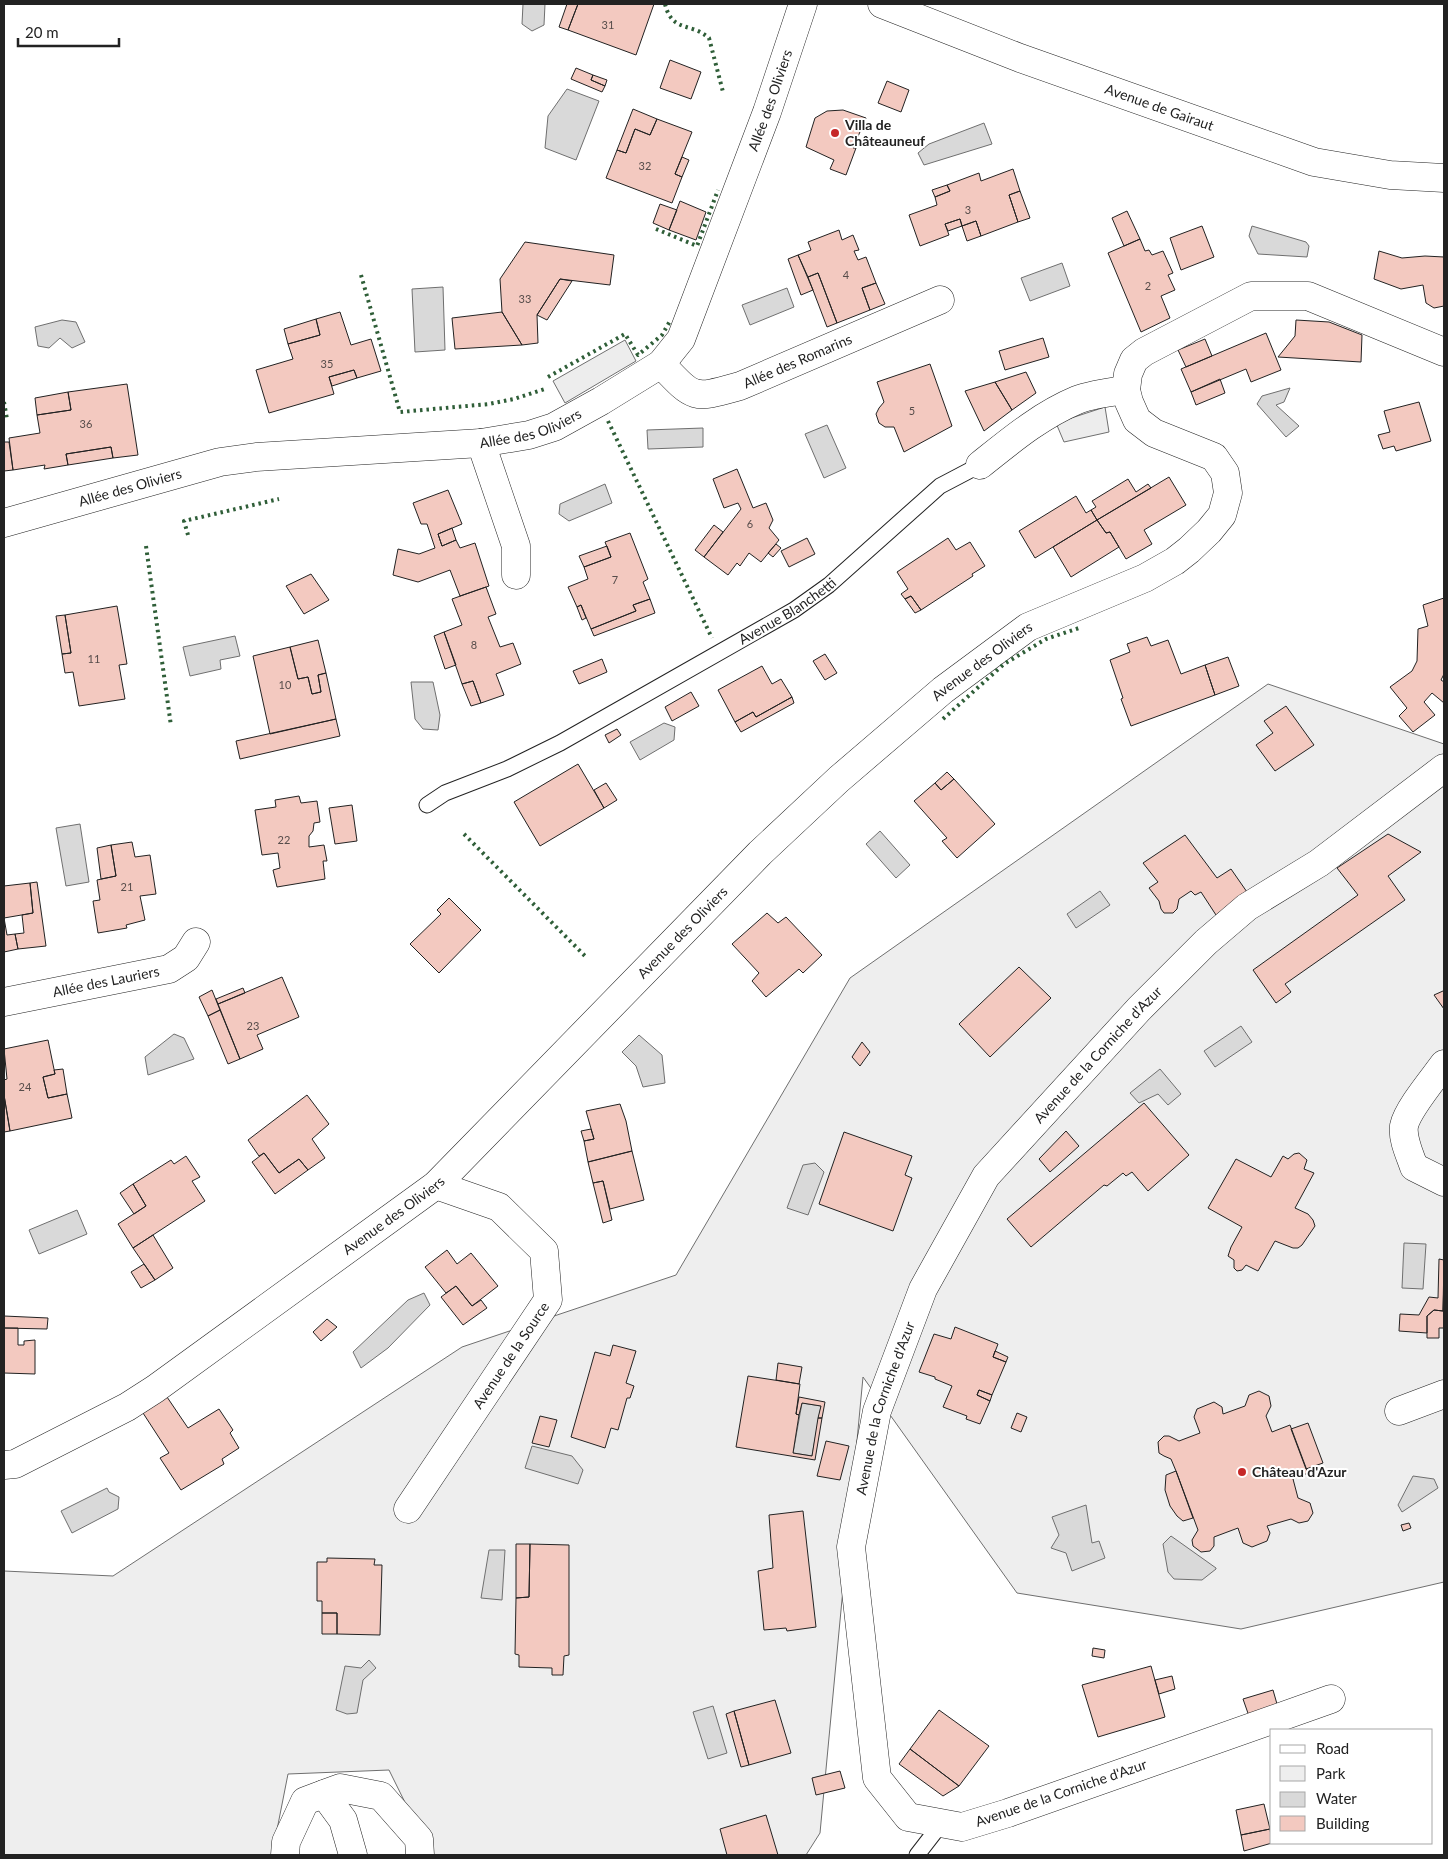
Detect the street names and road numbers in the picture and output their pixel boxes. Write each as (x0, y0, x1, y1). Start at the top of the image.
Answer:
street label: Allée des Oliviers (744, 47, 795, 153)
street label: Avenue de Gairaut (1103, 80, 1216, 134)
street label: Allée des Romarins (741, 330, 854, 392)
street label: Allée des Oliviers (478, 405, 584, 451)
street label: Allée des Oliviers (76, 464, 183, 510)
street label: Avenue Blanchetti (735, 574, 839, 648)
street label: Avenue des Oliviers (928, 617, 1035, 704)
street label: Avenue des Oliviers (633, 883, 731, 982)
street label: Allée des Lauriers (51, 962, 161, 1000)
street label: Avenue de la Corniche d'Azur (1030, 982, 1165, 1126)
street label: Avenue des Oliviers (339, 1173, 448, 1258)
street label: Avenue de la Source (469, 1298, 552, 1412)
street label: Avenue de la Corniche d'Azur (852, 1319, 918, 1496)
street label: Avenue de la Corniche d'Azur (973, 1755, 1149, 1830)

